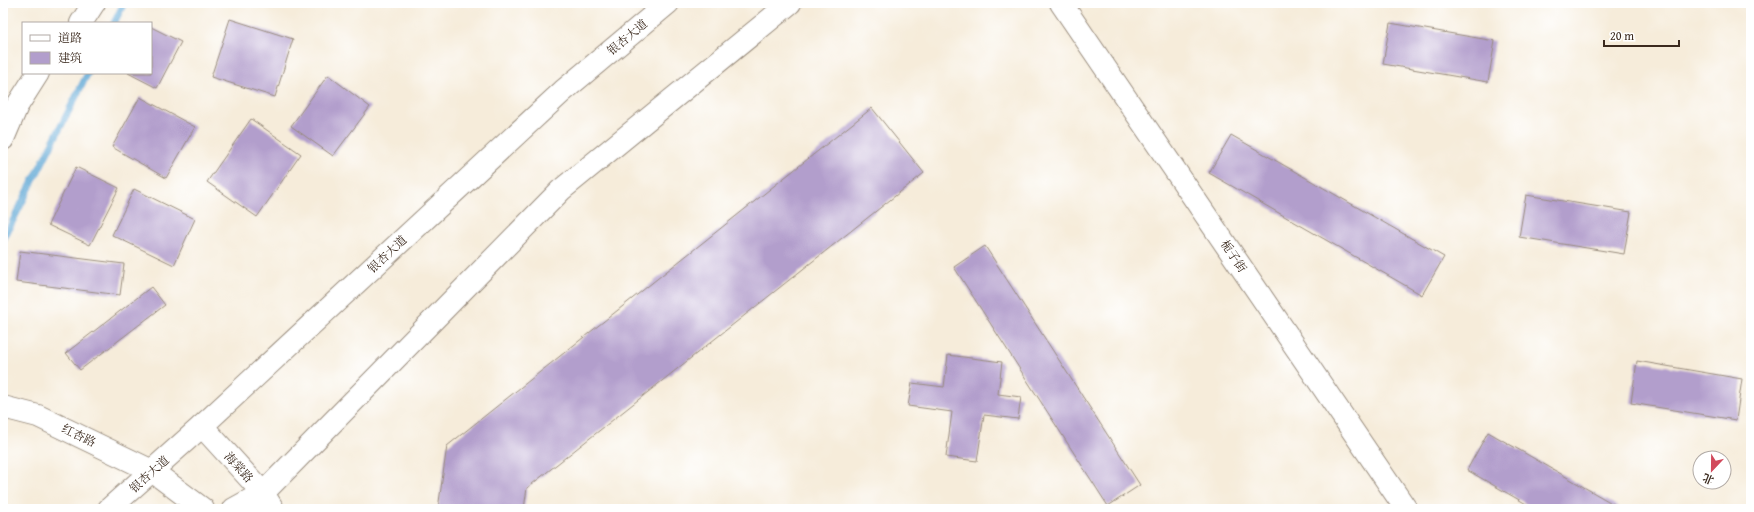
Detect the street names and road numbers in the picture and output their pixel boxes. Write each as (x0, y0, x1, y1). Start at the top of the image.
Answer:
street label: 银杏大道 (603, 15, 651, 59)
street label: 银杏大道 (364, 231, 410, 277)
street label: 栀子街 (1217, 236, 1252, 276)
street label: 红杏路 (59, 419, 99, 451)
street label: 海棠路 (221, 448, 257, 486)
street label: 银杏大道 (125, 452, 173, 496)

